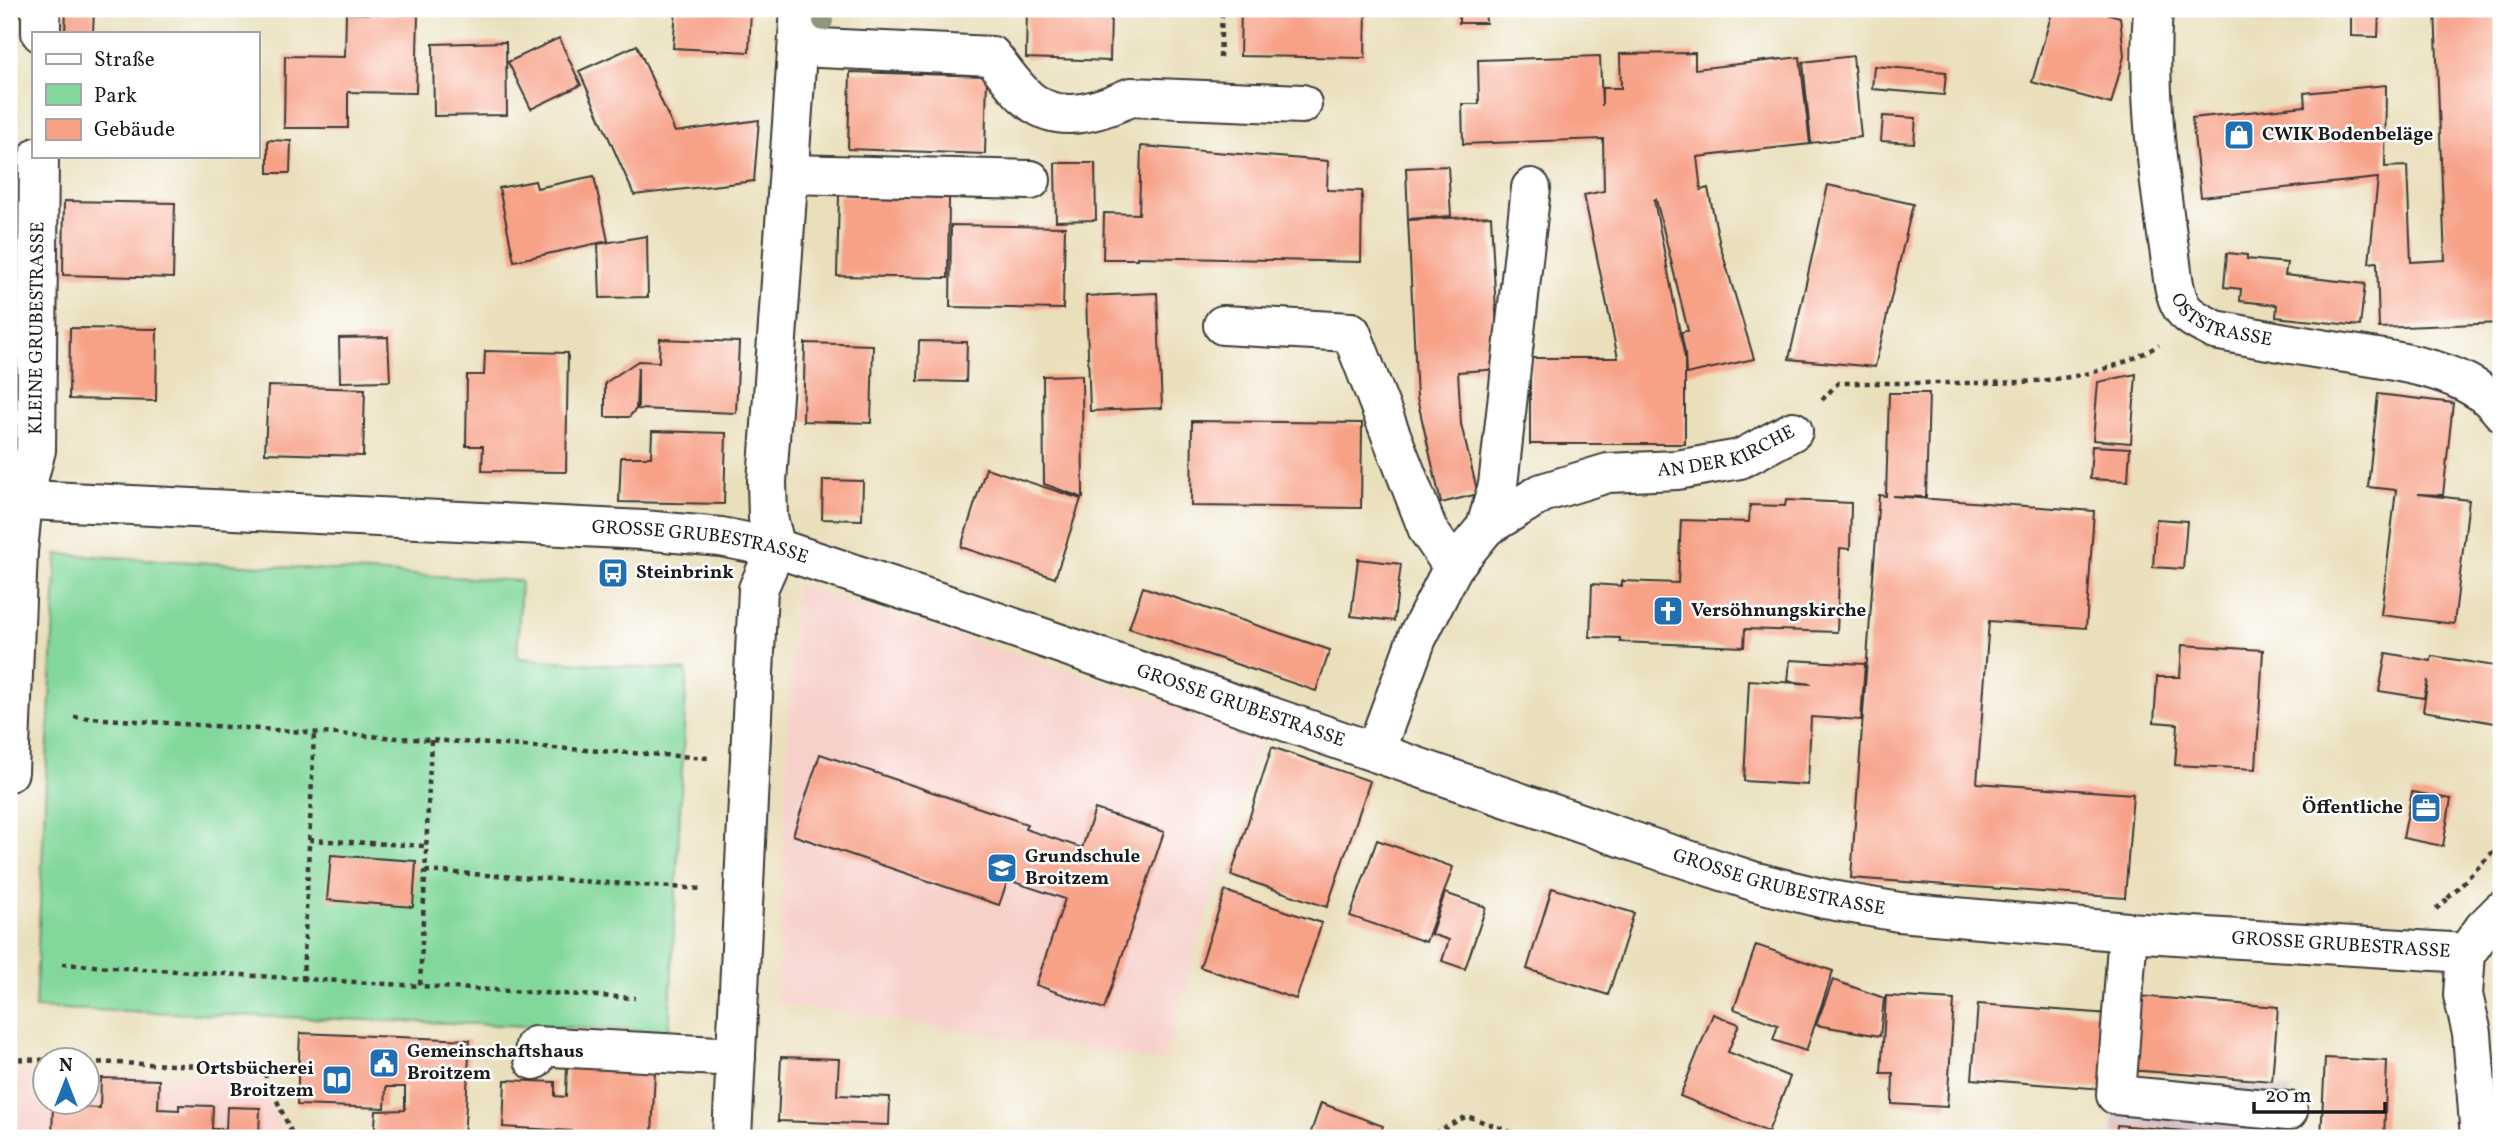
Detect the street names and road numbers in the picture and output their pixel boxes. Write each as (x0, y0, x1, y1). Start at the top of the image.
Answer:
street label: KLEINE GRUBESTRASSE (23, 221, 51, 435)
street label: OSTSTRASSE (2164, 289, 2274, 353)
street label: AN DER KIRCHE (1657, 419, 1800, 484)
street label: GROSSE GRUBESTRASSE (591, 515, 812, 571)
street label: GROSSE GRUBESTRASSE (1133, 658, 1349, 754)
street label: GROSSE GRUBESTRASSE (1669, 843, 1887, 922)
street label: GROSSE GRUBESTRASSE (2231, 925, 2451, 965)

